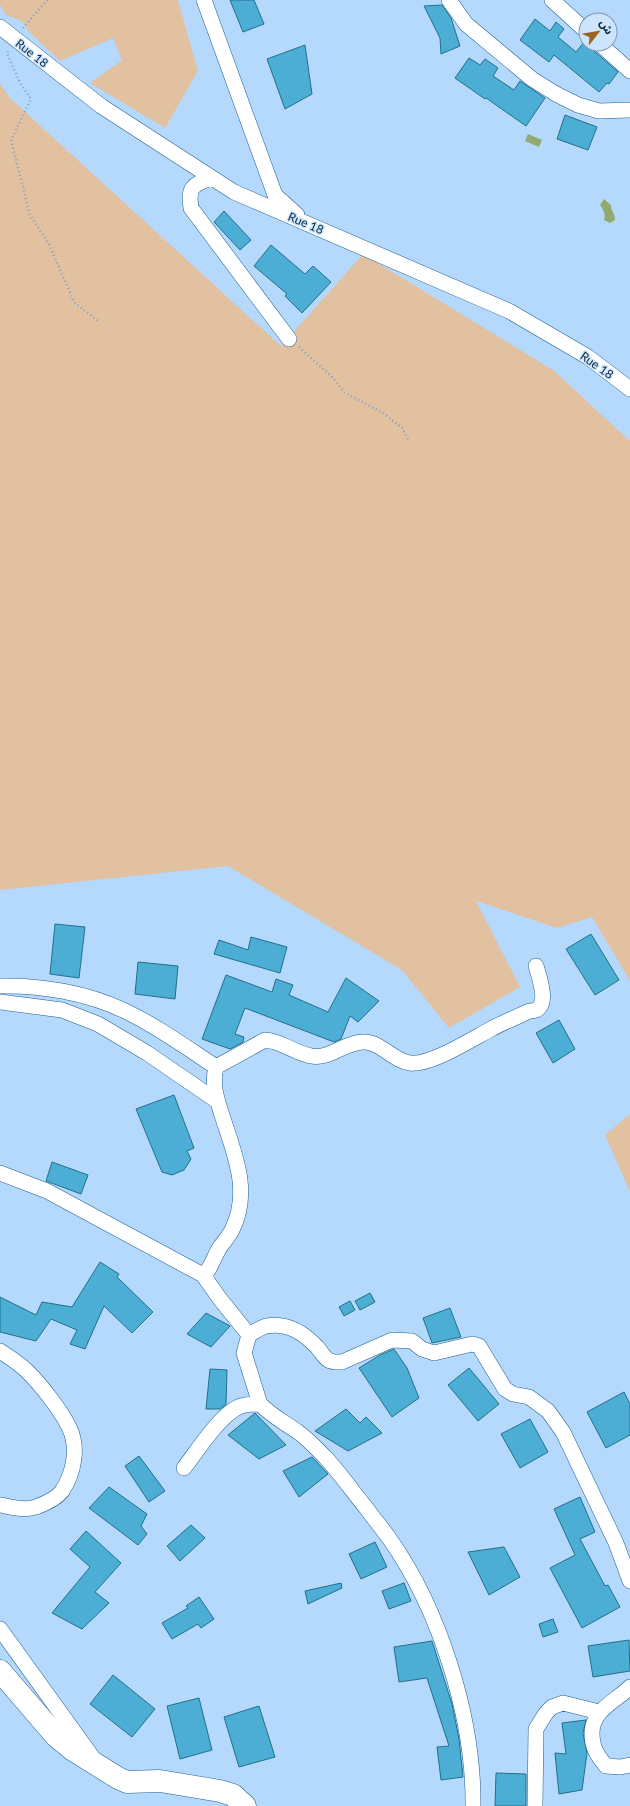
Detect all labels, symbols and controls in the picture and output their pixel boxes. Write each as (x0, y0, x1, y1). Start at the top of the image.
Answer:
north arrow (578, 12, 618, 52)
text: ش (597, 17, 616, 37)
street label: Rue 18 (13, 36, 51, 70)
street label: Rue 18 (286, 209, 326, 237)
street label: Rue 18 (577, 348, 617, 382)

